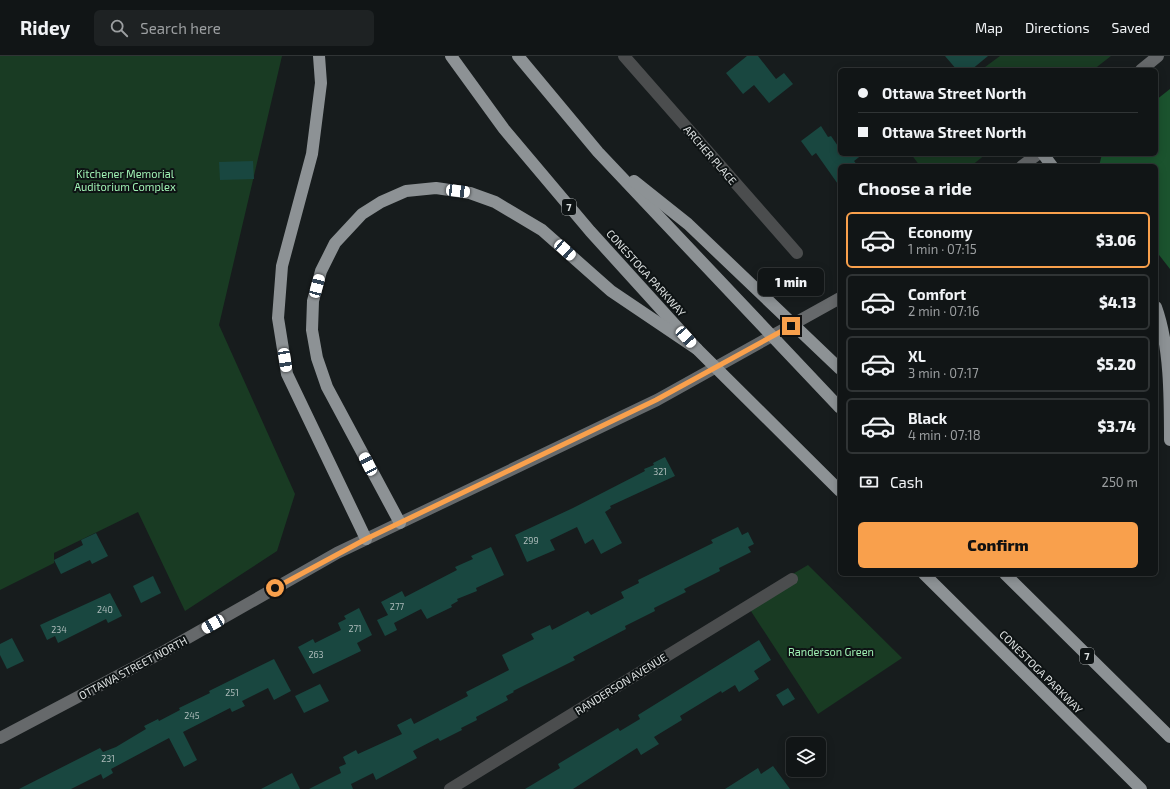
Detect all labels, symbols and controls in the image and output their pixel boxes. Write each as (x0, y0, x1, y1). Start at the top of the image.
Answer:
search box (94, 10, 374, 46)
text: Ridey (20, 16, 70, 39)
icon: search (108, 17, 130, 39)
text: Search here (140, 19, 221, 37)
text: Map (975, 19, 1003, 36)
text: Directions (1025, 19, 1090, 36)
text: Saved (1112, 19, 1150, 36)
text: Ottawa Street North (882, 84, 1026, 102)
street label: ARCHER PLACE (681, 122, 740, 187)
text: Ottawa Street North (882, 123, 1026, 141)
park label: Kitchener Memorial Auditorium Complex (74, 167, 176, 193)
text: Choose a ride (858, 177, 972, 199)
car (445, 184, 471, 198)
road number: 7 (562, 199, 576, 215)
icon: car (860, 222, 896, 258)
text: Economy (908, 223, 973, 241)
street label: CONESTOGA PARKWAY (604, 227, 689, 319)
text: $3.06 (1096, 231, 1136, 249)
car (552, 238, 578, 262)
text: 1 min · 07:15 (908, 241, 977, 257)
callout: 1 min (758, 268, 824, 296)
car (308, 273, 326, 299)
text: 1 min (775, 274, 807, 290)
icon: car (860, 284, 896, 320)
text: Comfort (908, 285, 966, 303)
text: $4.13 (1099, 293, 1136, 311)
text: 2 min · 07:16 (908, 303, 979, 319)
route end (782, 317, 800, 335)
car (674, 324, 698, 350)
icon: car (860, 346, 896, 382)
car (277, 347, 293, 373)
text: XL (908, 347, 926, 365)
text: $5.20 (1096, 355, 1136, 373)
text: 3 min · 07:17 (908, 365, 979, 381)
icon: car (860, 408, 896, 444)
text: Black (908, 409, 947, 427)
text: $3.74 (1097, 417, 1136, 435)
text: 4 min · 07:18 (908, 427, 981, 443)
car (357, 451, 379, 477)
house number: 321 (653, 466, 667, 477)
icon: cash (858, 471, 880, 493)
text: Cash (890, 473, 923, 491)
text: 250 m (1102, 474, 1138, 490)
button: Confirm (858, 522, 1138, 568)
house number: 299 (523, 535, 539, 546)
route start (266, 579, 284, 597)
house number: 277 (390, 601, 405, 612)
house number: 240 (97, 604, 113, 615)
car (200, 613, 226, 635)
house number: 271 (348, 623, 362, 634)
house number: 234 (51, 624, 67, 635)
street label: CONESTOGA PARKWAY (997, 627, 1086, 716)
street label: OTTAWA STREET NORTH (76, 633, 189, 702)
park label: Randerson Green (788, 645, 874, 658)
road number: 7 (1080, 648, 1094, 664)
house number: 263 (308, 649, 324, 660)
street label: RANDERSON AVENUE (572, 650, 669, 717)
house number: 251 (225, 687, 239, 698)
house number: 245 (184, 710, 200, 721)
map controls (786, 737, 826, 777)
button: layers (786, 737, 826, 777)
house number: 231 (101, 753, 115, 764)

